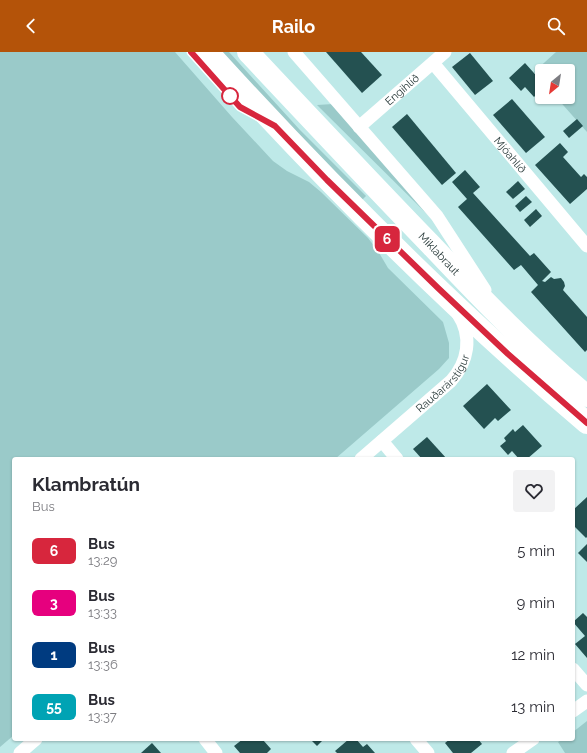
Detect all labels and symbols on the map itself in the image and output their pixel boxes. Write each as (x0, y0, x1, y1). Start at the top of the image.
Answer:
north arrow (535, 64, 575, 104)
street label: Engihlíð (383, 71, 422, 108)
unlabelled marker (221, 87, 239, 105)
street label: Mjóahlíð (491, 134, 529, 176)
line badge: 6 (374, 226, 400, 252)
street label: Miklabraut (416, 230, 462, 278)
street label: Rauðarárstígur (413, 353, 472, 415)

